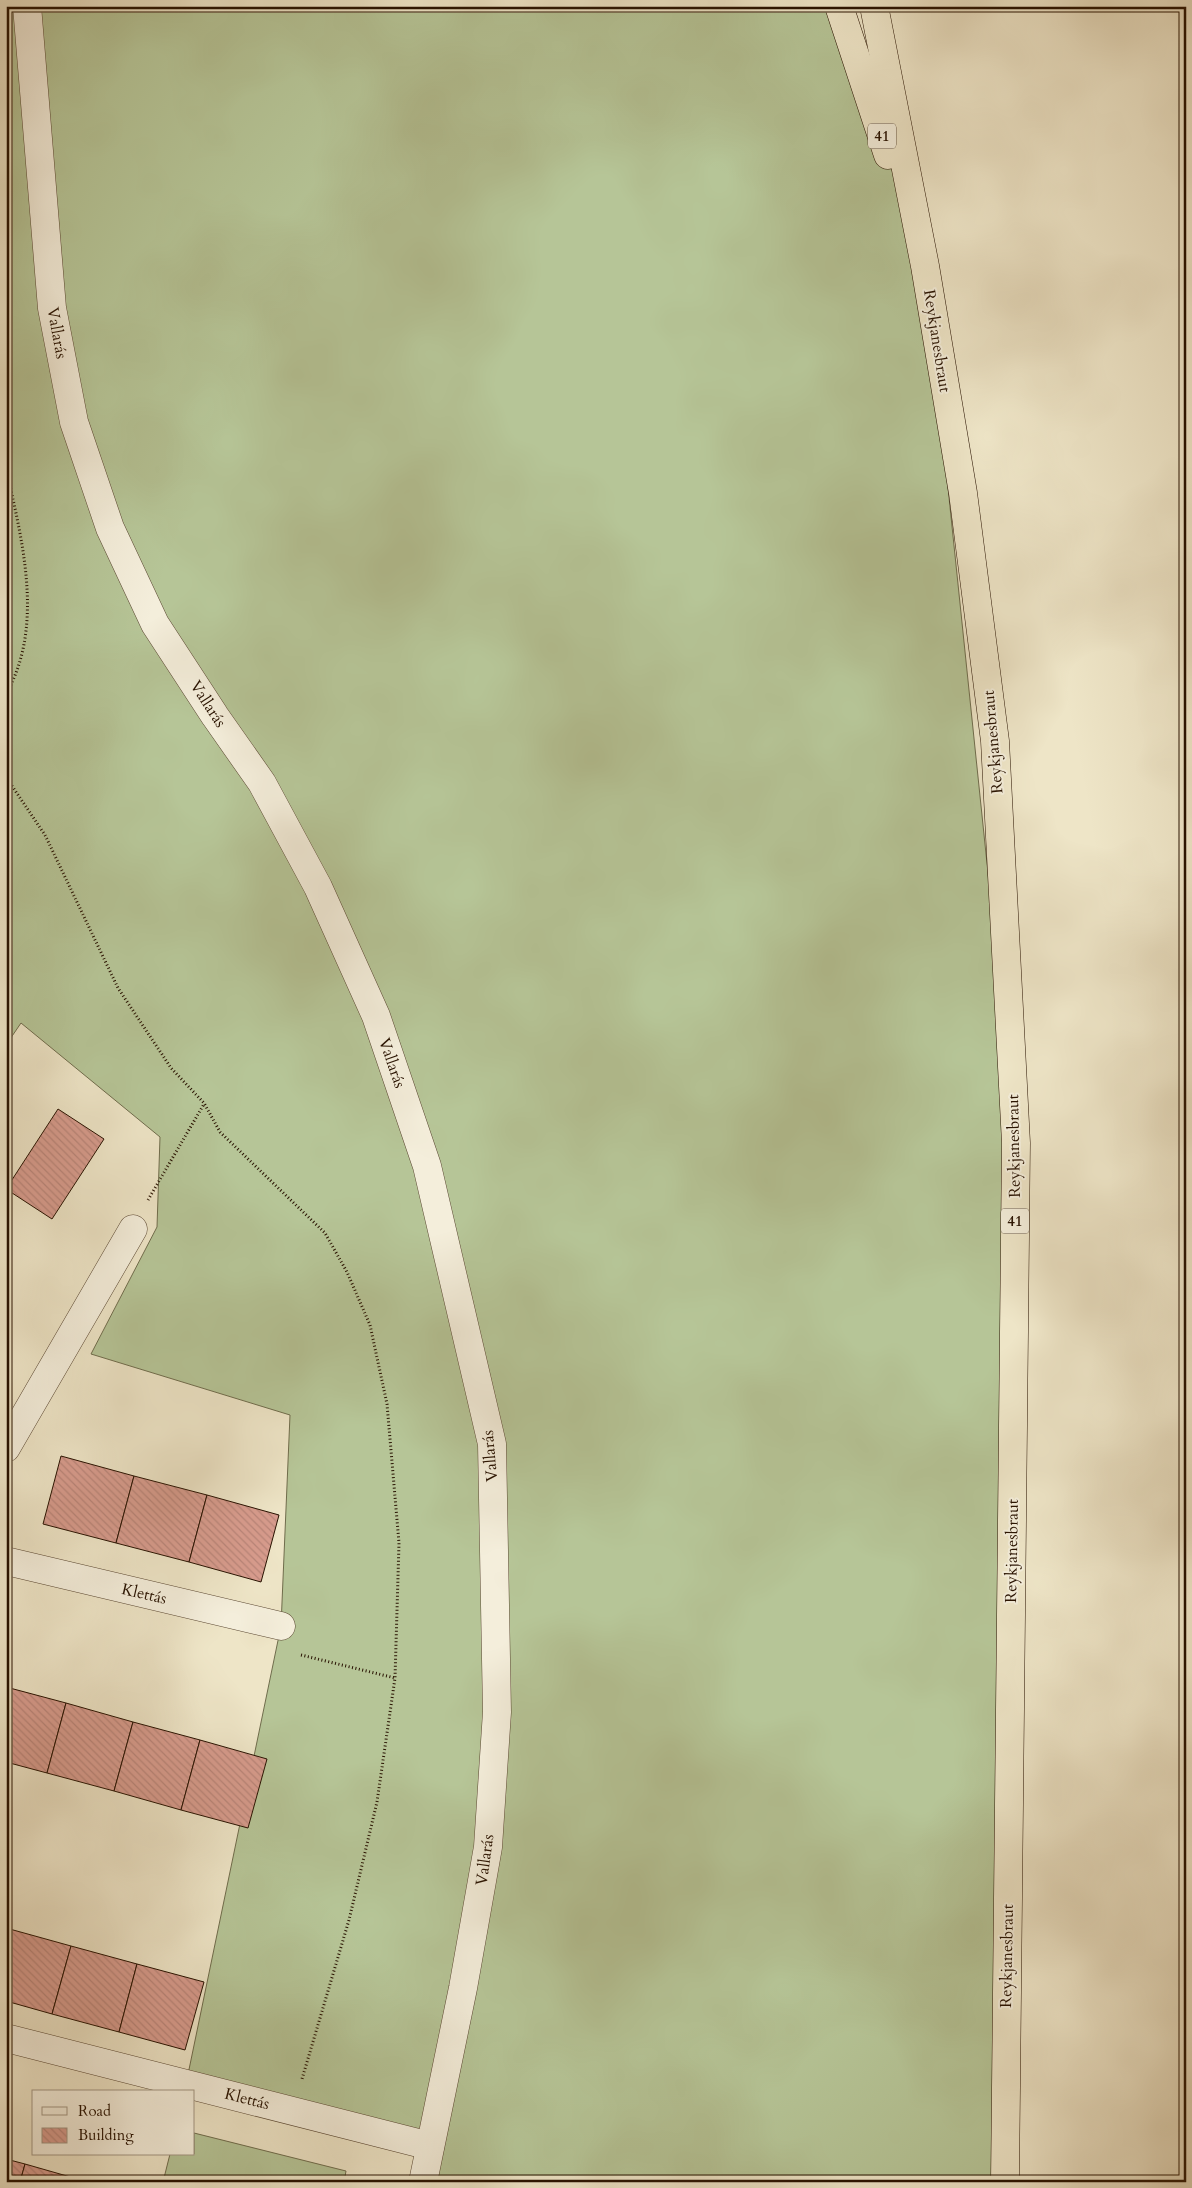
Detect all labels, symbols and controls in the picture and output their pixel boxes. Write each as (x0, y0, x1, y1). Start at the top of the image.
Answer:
road number: 41 (868, 124, 896, 148)
street label: Reykjanesbraut (918, 288, 956, 394)
street label: Vallarás (42, 306, 72, 360)
street label: Vallarás (185, 676, 231, 732)
street label: Reykjanesbraut (978, 689, 1008, 795)
street label: Vallarás (373, 1035, 411, 1091)
street label: Reykjanesbraut (1002, 1094, 1026, 1198)
road number: 41 (1001, 1208, 1029, 1234)
street label: Vallarás (477, 1429, 503, 1483)
street label: Reykjanesbraut (1000, 1499, 1024, 1603)
street label: Klettás (119, 1578, 169, 1610)
street label: Vallarás (471, 1833, 499, 1887)
street label: Reykjanesbraut (995, 1904, 1019, 2008)
street label: Klettás (222, 2083, 272, 2115)
legend (32, 2090, 195, 2156)
text: Road (78, 2101, 111, 2121)
text: Building (78, 2125, 134, 2145)

